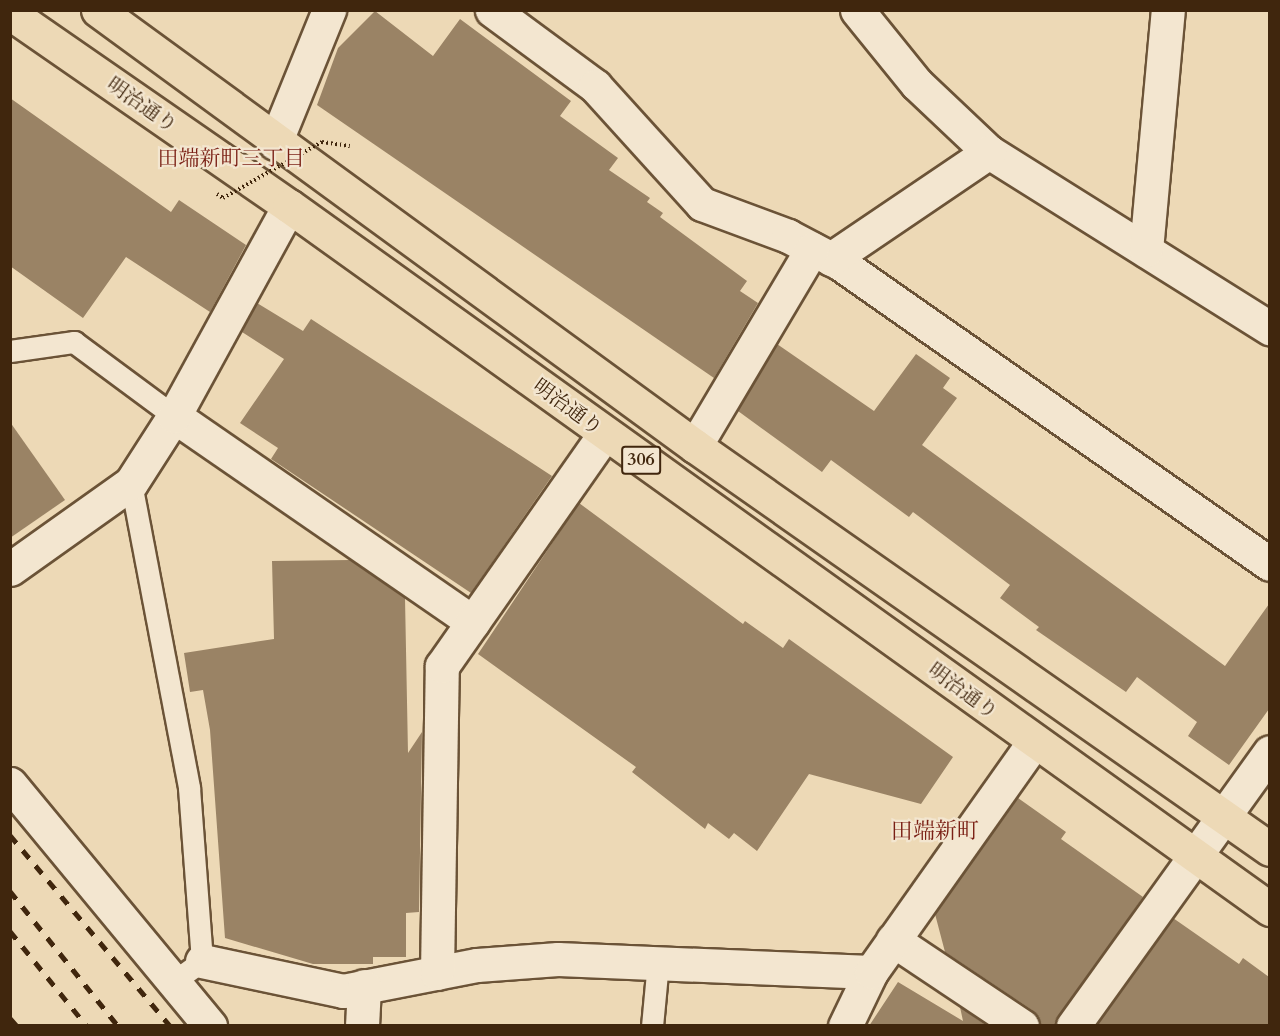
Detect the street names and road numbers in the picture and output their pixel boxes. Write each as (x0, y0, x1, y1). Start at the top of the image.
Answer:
street label: 明治通り (102, 72, 182, 138)
street label: 明治通り (529, 374, 607, 440)
road number: 306 (620, 445, 662, 475)
street label: 明治通り (924, 658, 1002, 724)

